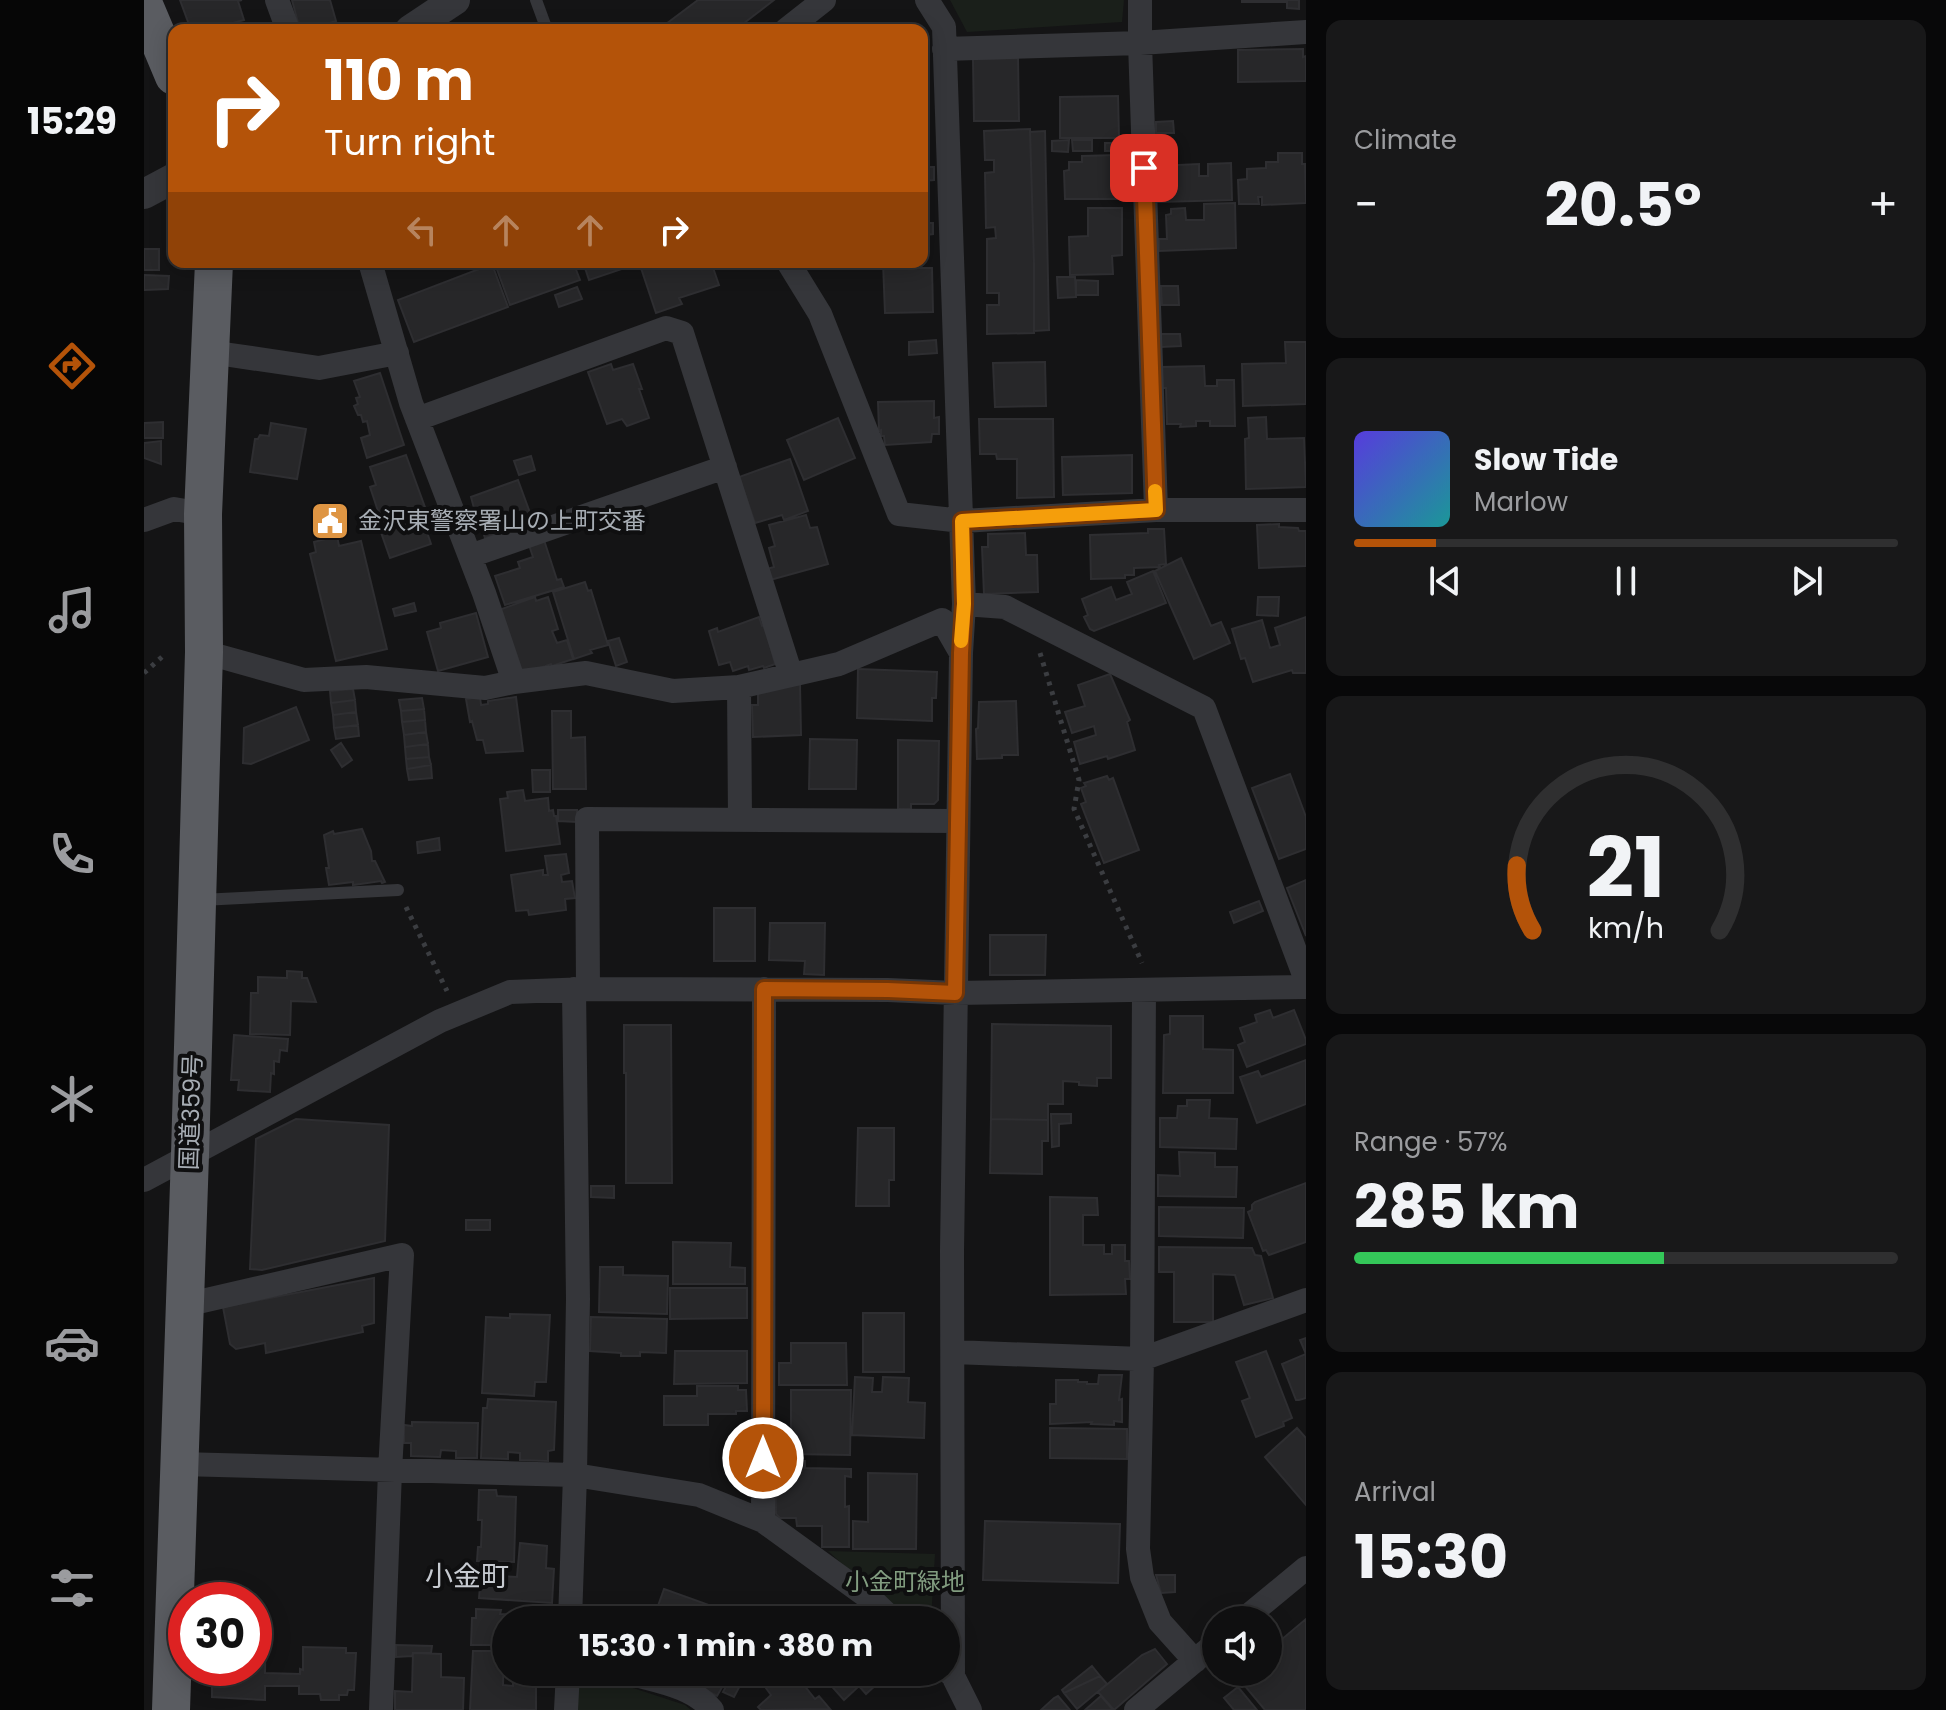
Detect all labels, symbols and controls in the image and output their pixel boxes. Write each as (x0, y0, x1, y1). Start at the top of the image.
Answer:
text: 110 m (324, 41, 474, 120)
icon: right (192, 56, 296, 160)
text: 15:29 (27, 96, 117, 147)
text: Turn right (324, 117, 495, 168)
text: Climate (1354, 122, 1457, 158)
pin (1110, 134, 1178, 202)
icon: arrive (1122, 146, 1166, 190)
text: 20.5° (1545, 163, 1702, 247)
text: − (1354, 174, 1378, 235)
text: + (1868, 174, 1898, 235)
icon: left (400, 208, 444, 252)
icon: ahead (484, 208, 528, 252)
icon: ahead (568, 208, 612, 252)
icon: right (652, 208, 696, 252)
icon: directions (44, 338, 100, 394)
text: Slow Tide (1474, 438, 1618, 481)
text: Marlow (1474, 484, 1568, 520)
public building icon: 金沢東警察署山の上町交番 (309, 500, 351, 542)
place label: 金沢東警察署山の上町交番 (358, 504, 646, 537)
icon: previous (1423, 559, 1467, 603)
icon: pause (1604, 559, 1648, 603)
icon: next (1785, 559, 1829, 603)
icon: music (44, 582, 100, 638)
text: 21 (1587, 810, 1665, 926)
icon: phone (44, 826, 100, 882)
text: km/h (1588, 908, 1664, 948)
street label: 国道359号 (172, 1053, 209, 1171)
icon: climate (44, 1071, 100, 1127)
text: Range · 57% (1354, 1124, 1507, 1160)
text: 285 km (1354, 1165, 1579, 1249)
icon: car (44, 1315, 100, 1371)
position arrow (721, 1416, 805, 1500)
text: Arrival (1354, 1474, 1436, 1510)
text: 15:30 (1354, 1515, 1508, 1599)
district label: 小金町 (425, 1557, 509, 1596)
icon: filters (44, 1560, 100, 1616)
park label: 小金町緑地 (845, 1565, 965, 1598)
speed limit sign: 30 (168, 1582, 272, 1686)
map controls (1202, 1606, 1282, 1686)
button: sound (1202, 1606, 1282, 1686)
text: 15:30 · 1 min · 380 m (579, 1624, 873, 1667)

